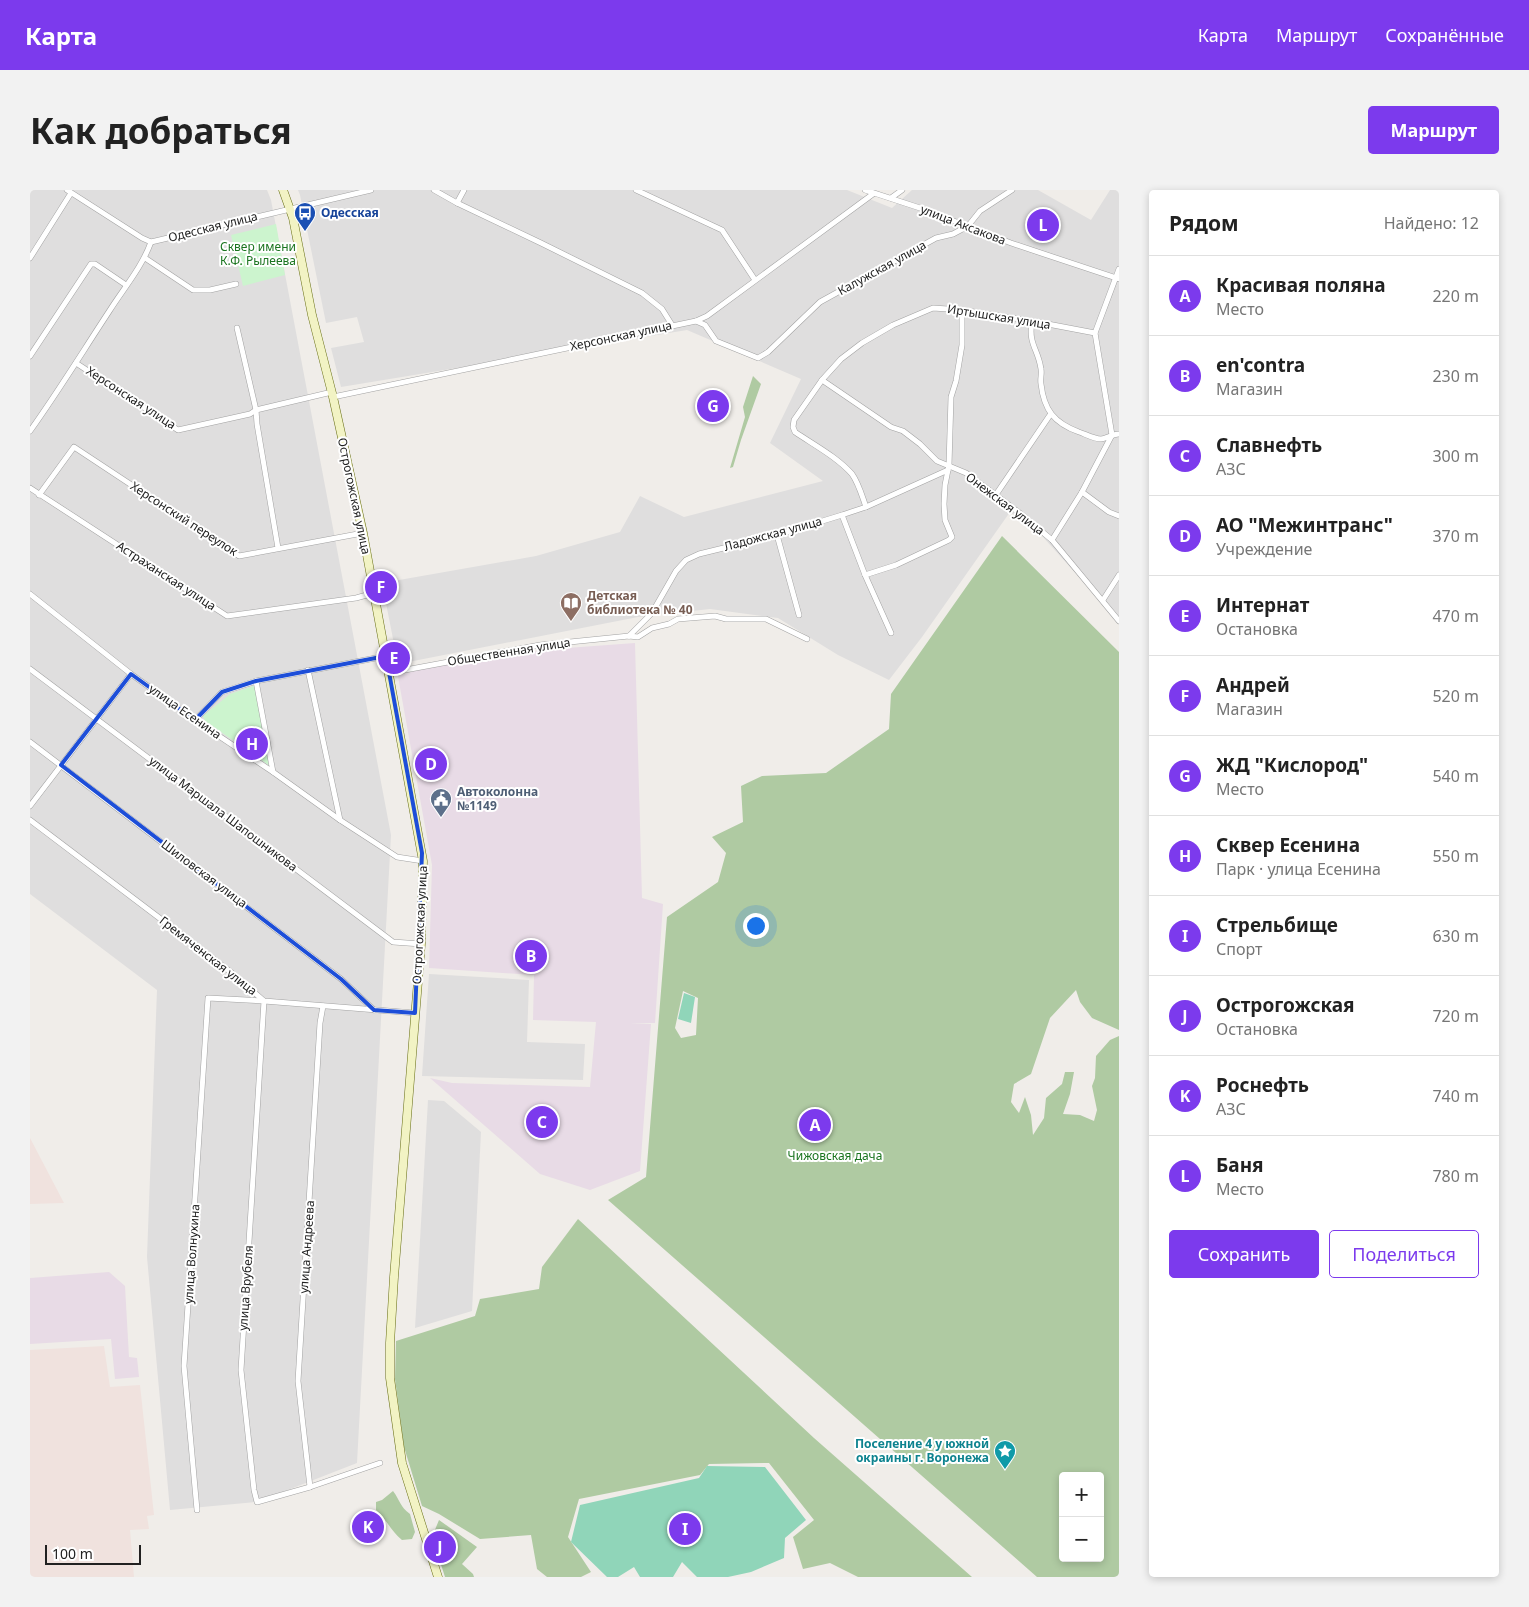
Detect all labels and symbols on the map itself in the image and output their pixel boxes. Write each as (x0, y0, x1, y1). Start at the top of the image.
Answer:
street label: улица Аксакова (918, 200, 1008, 249)
bus stop icon: Одесская (293, 201, 317, 232)
place label: Одесская (321, 204, 379, 221)
pin: L (1027, 206, 1059, 244)
street label: Одесская улица (166, 207, 259, 246)
street label: Калужская улица (834, 236, 929, 299)
park label: Сквер имени К.Ф. Рылеева (220, 238, 296, 269)
street label: Иртышская улица (946, 300, 1052, 333)
street label: Херсонская улица (568, 316, 673, 355)
street label: Херсонская улица (83, 362, 179, 433)
pin: G (697, 387, 729, 425)
street label: Острогожская улица (334, 436, 375, 556)
street label: Онежская улица (962, 468, 1048, 539)
street label: Херсонский переулок (127, 477, 242, 560)
street label: Ладожская улица (722, 512, 824, 555)
street label: Астраханская улица (113, 537, 219, 614)
pin: F (365, 568, 397, 606)
place label: Детская библиотека № 40 (587, 587, 693, 618)
library icon: Детская библиотека № 40 (559, 591, 583, 622)
street label: Общественная улица (446, 633, 572, 670)
pin: E (378, 639, 410, 677)
street label: улица Есенина (146, 680, 225, 743)
pin: H (236, 725, 268, 763)
pin: D (415, 745, 447, 783)
street label: улица Маршала Шапошникова (146, 752, 301, 875)
place label: Автоколонна №1149 (457, 783, 538, 814)
public building icon: Автоколонна №1149 (429, 787, 453, 818)
street label: Шиловская улица (158, 836, 251, 912)
street label: Острогожская улица (408, 865, 431, 985)
street label: Гремяченская улица (156, 912, 261, 999)
your location (743, 913, 769, 939)
pin: B (515, 937, 547, 975)
pin: C (526, 1103, 558, 1141)
pin: A (799, 1106, 831, 1144)
park label: Чижовская дача (788, 1147, 882, 1164)
street label: улица Андреева (295, 1200, 318, 1294)
street label: улица Волнухина (180, 1203, 203, 1305)
street label: улица Врубеля (234, 1245, 257, 1331)
place label: Поселение 4 у южной окраины г. Воронежа (855, 1435, 989, 1466)
place icon: Поселение 4 у южной окраины г. Воронежа (993, 1439, 1017, 1470)
pin: K (352, 1508, 384, 1546)
pin: I (669, 1510, 701, 1548)
pin: J (424, 1528, 456, 1566)
scale bar (45, 1542, 141, 1565)

